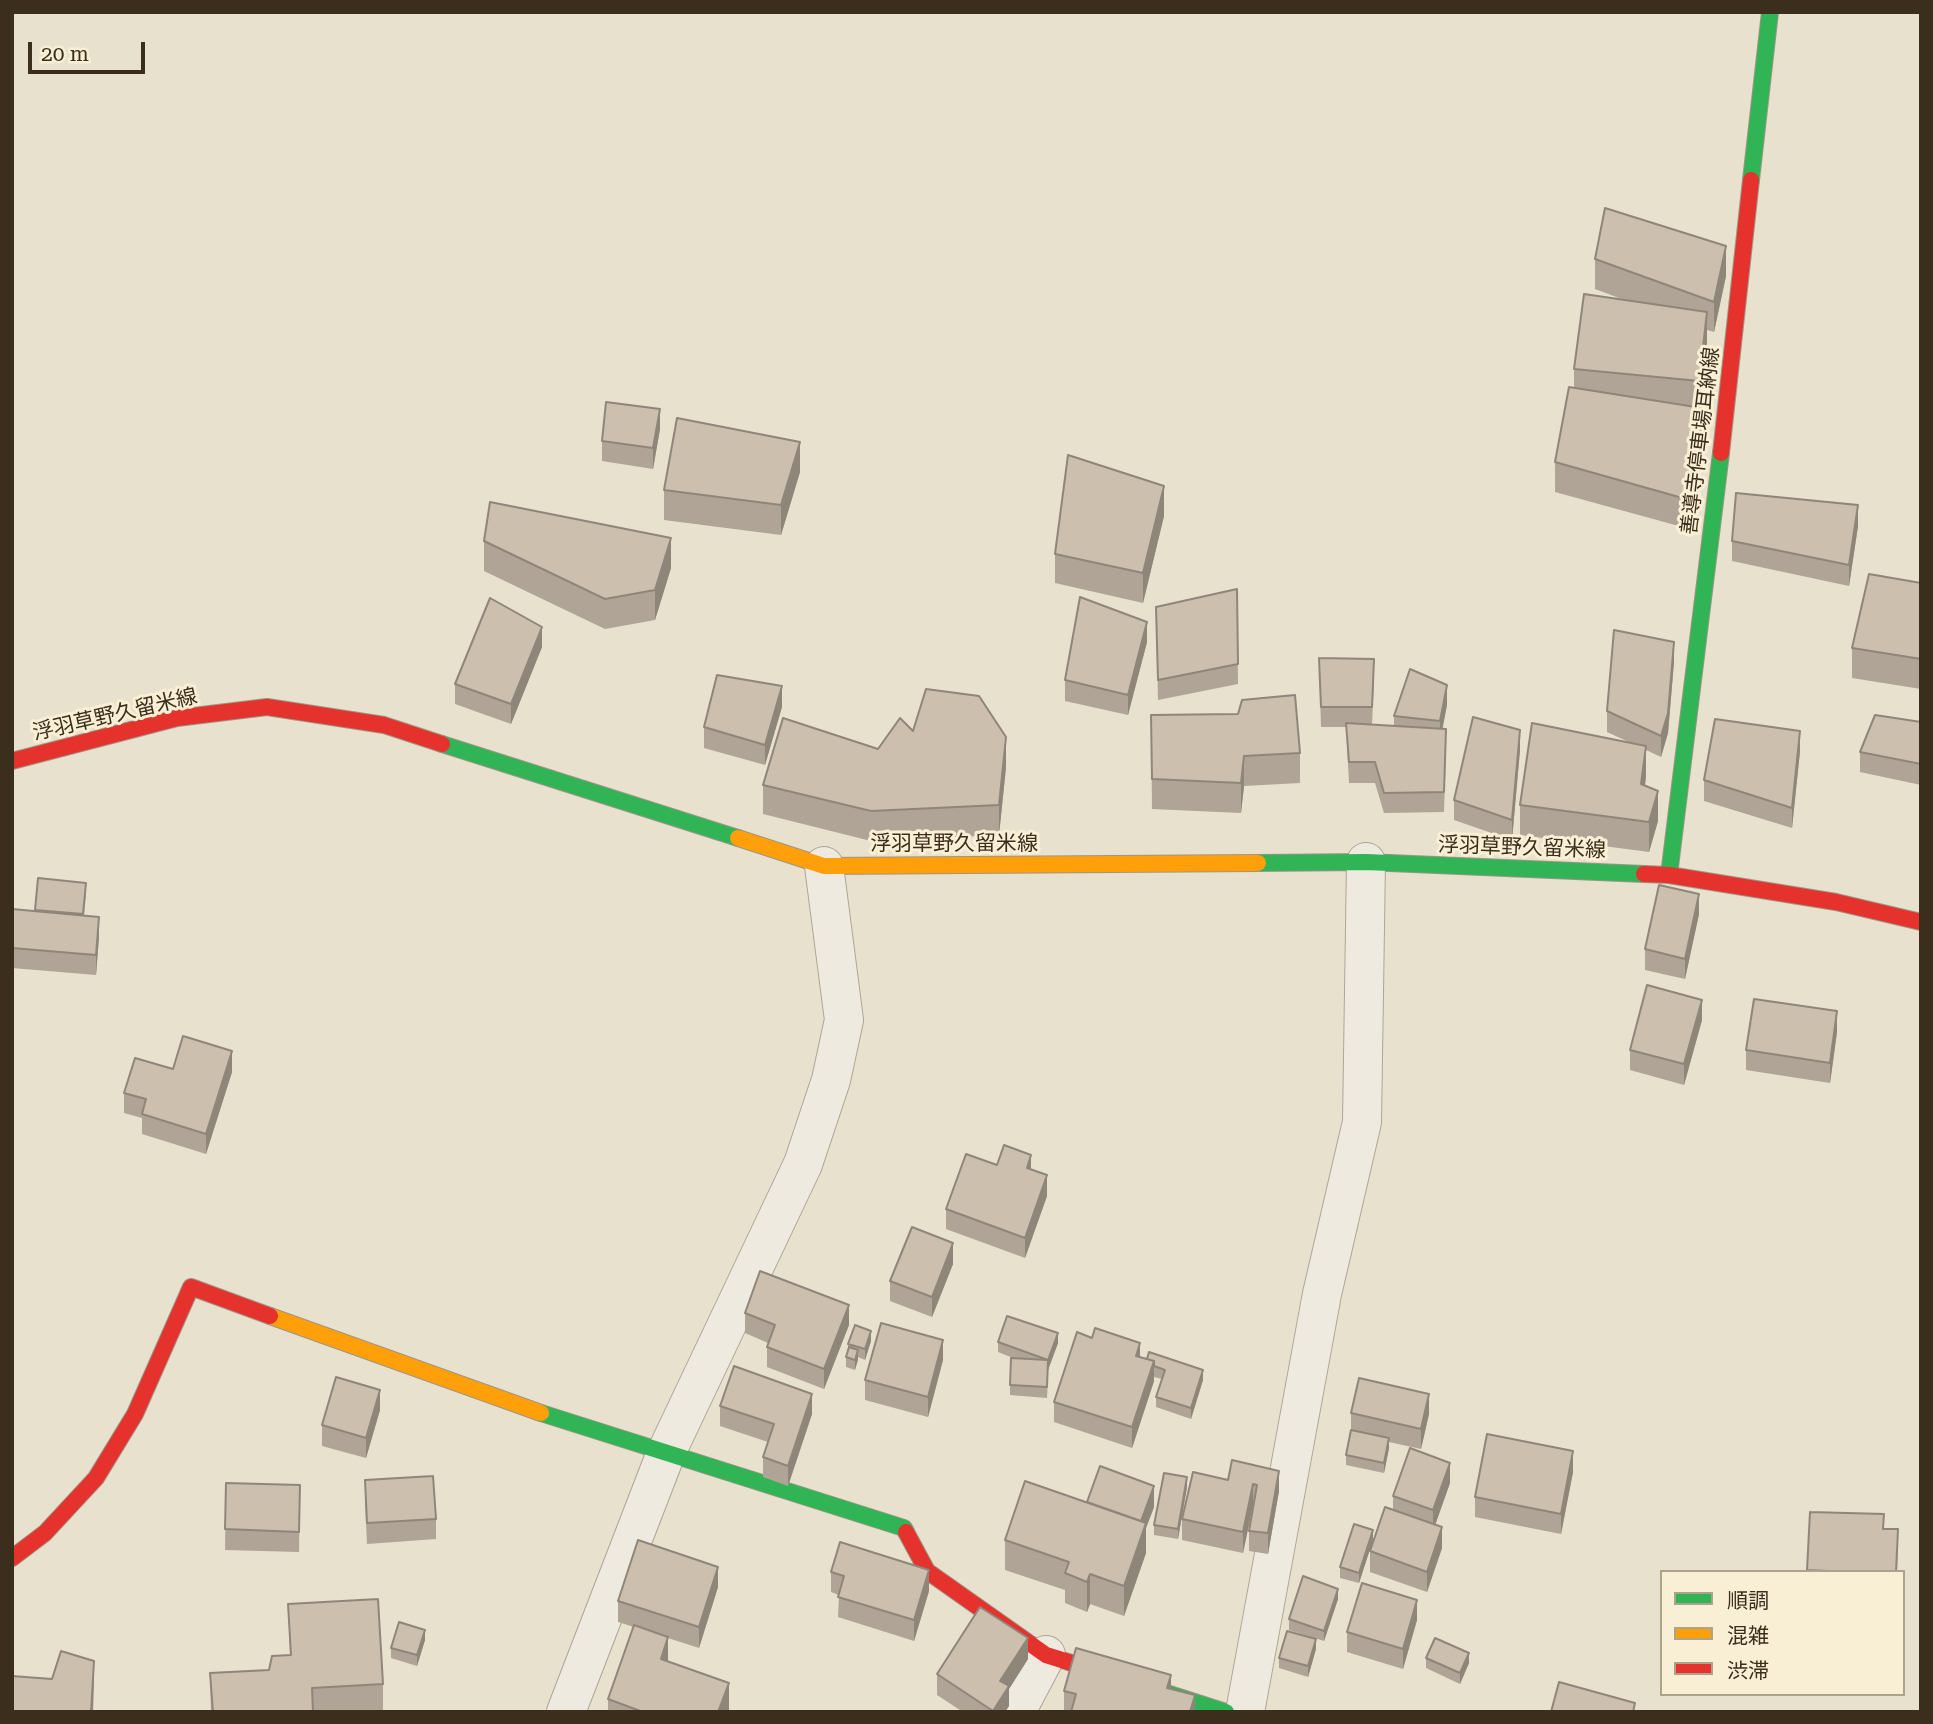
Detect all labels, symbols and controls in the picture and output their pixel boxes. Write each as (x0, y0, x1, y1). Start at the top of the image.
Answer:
scale bar (32, 28, 149, 72)
text: 20 m (41, 42, 89, 66)
street label: 善導寺停車場耳納線 (1677, 346, 1725, 536)
street label: 浮羽草野久留米線 (30, 684, 200, 746)
street label: 浮羽草野久留米線 (870, 831, 1038, 857)
street label: 浮羽草野久留米線 (1438, 832, 1606, 864)
legend (1660, 1570, 1905, 1696)
text: 順調 (1727, 1589, 1769, 1613)
text: 混雑 (1727, 1624, 1769, 1648)
text: 渋滞 (1727, 1659, 1769, 1683)

